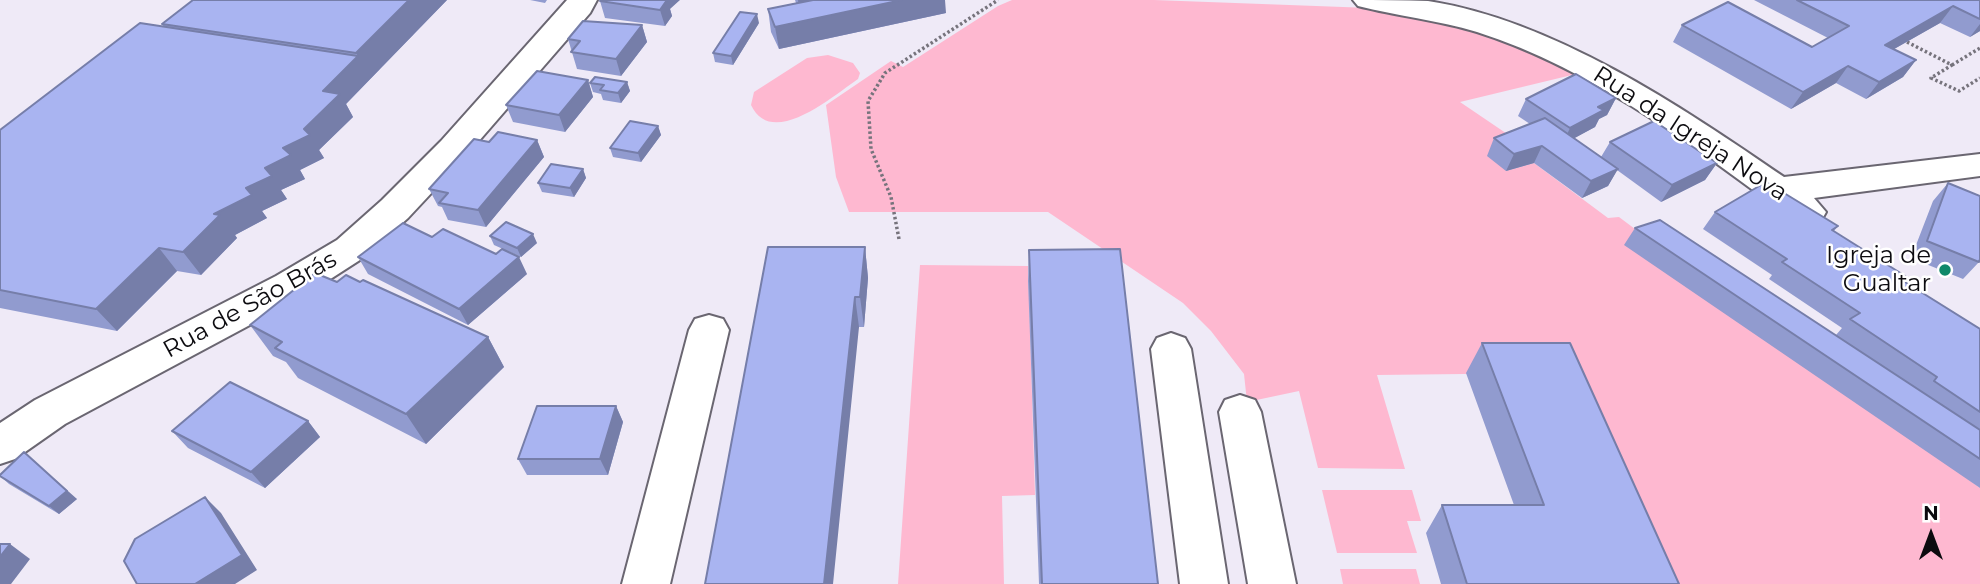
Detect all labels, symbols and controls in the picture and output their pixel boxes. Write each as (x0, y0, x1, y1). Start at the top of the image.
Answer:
street label: Rua da Igreja Nova (1587, 60, 1793, 208)
place label: Igreja de Gualtar (1826, 242, 1931, 298)
street label: Rua de São Brás (158, 245, 342, 365)
marker: Igreja de Gualtar (1937, 262, 1953, 278)
north arrow (1896, 500, 1966, 570)
text: N (1923, 502, 1939, 525)

